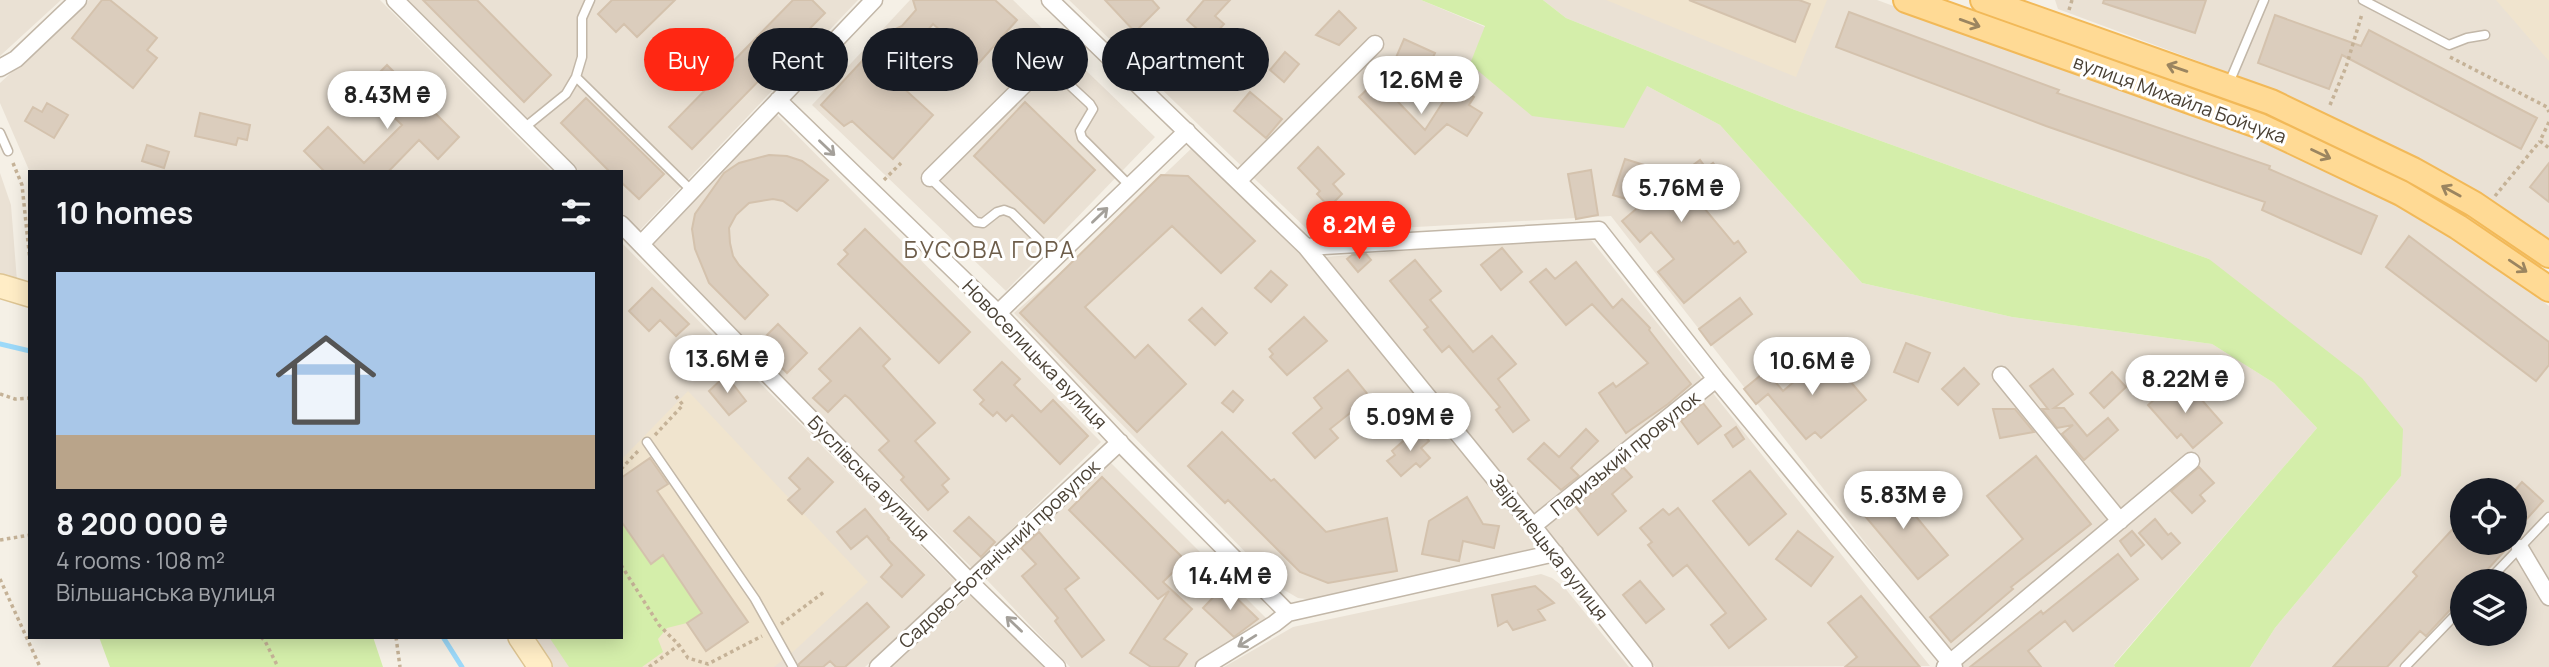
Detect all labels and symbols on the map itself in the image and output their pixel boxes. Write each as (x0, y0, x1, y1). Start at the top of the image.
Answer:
one-way arrow (1959, 18, 1981, 30)
street label: вулиця Михайла Бойчука (2070, 48, 2290, 150)
pin: 12.6M ₴ (1356, 57, 1486, 116)
one-way arrow (2166, 61, 2188, 73)
pin: 8.43M ₴ (322, 72, 452, 131)
one-way arrow (818, 139, 835, 156)
one-way arrow (2310, 148, 2331, 162)
pin: 5.76M ₴ (1616, 164, 1746, 224)
one-way arrow (2441, 184, 2462, 197)
pin: 8.2M ₴ (1302, 202, 1416, 261)
one-way arrow (1091, 206, 1108, 223)
district label: БУСОВА ГОРА (904, 233, 1076, 265)
one-way arrow (2508, 259, 2527, 274)
street label: Новоселицька вулиця (957, 274, 1113, 434)
pin: 13.6M ₴ (662, 336, 792, 395)
pin: 10.6M ₴ (1747, 338, 1877, 397)
pin: 8.22M ₴ (2120, 356, 2250, 415)
street label: Паризький провулок (1545, 384, 1706, 521)
pin: 5.09M ₴ (1345, 393, 1475, 453)
street label: Буслівська вулиця (802, 410, 936, 546)
street label: Садово-Ботанічний провулок (893, 453, 1105, 654)
street label: Звіринецька вулиця (1483, 468, 1615, 626)
pin: 5.83M ₴ (1838, 472, 1968, 531)
pin: 14.4M ₴ (1165, 552, 1295, 612)
one-way arrow (1006, 616, 1023, 633)
one-way arrow (1237, 634, 1257, 648)

